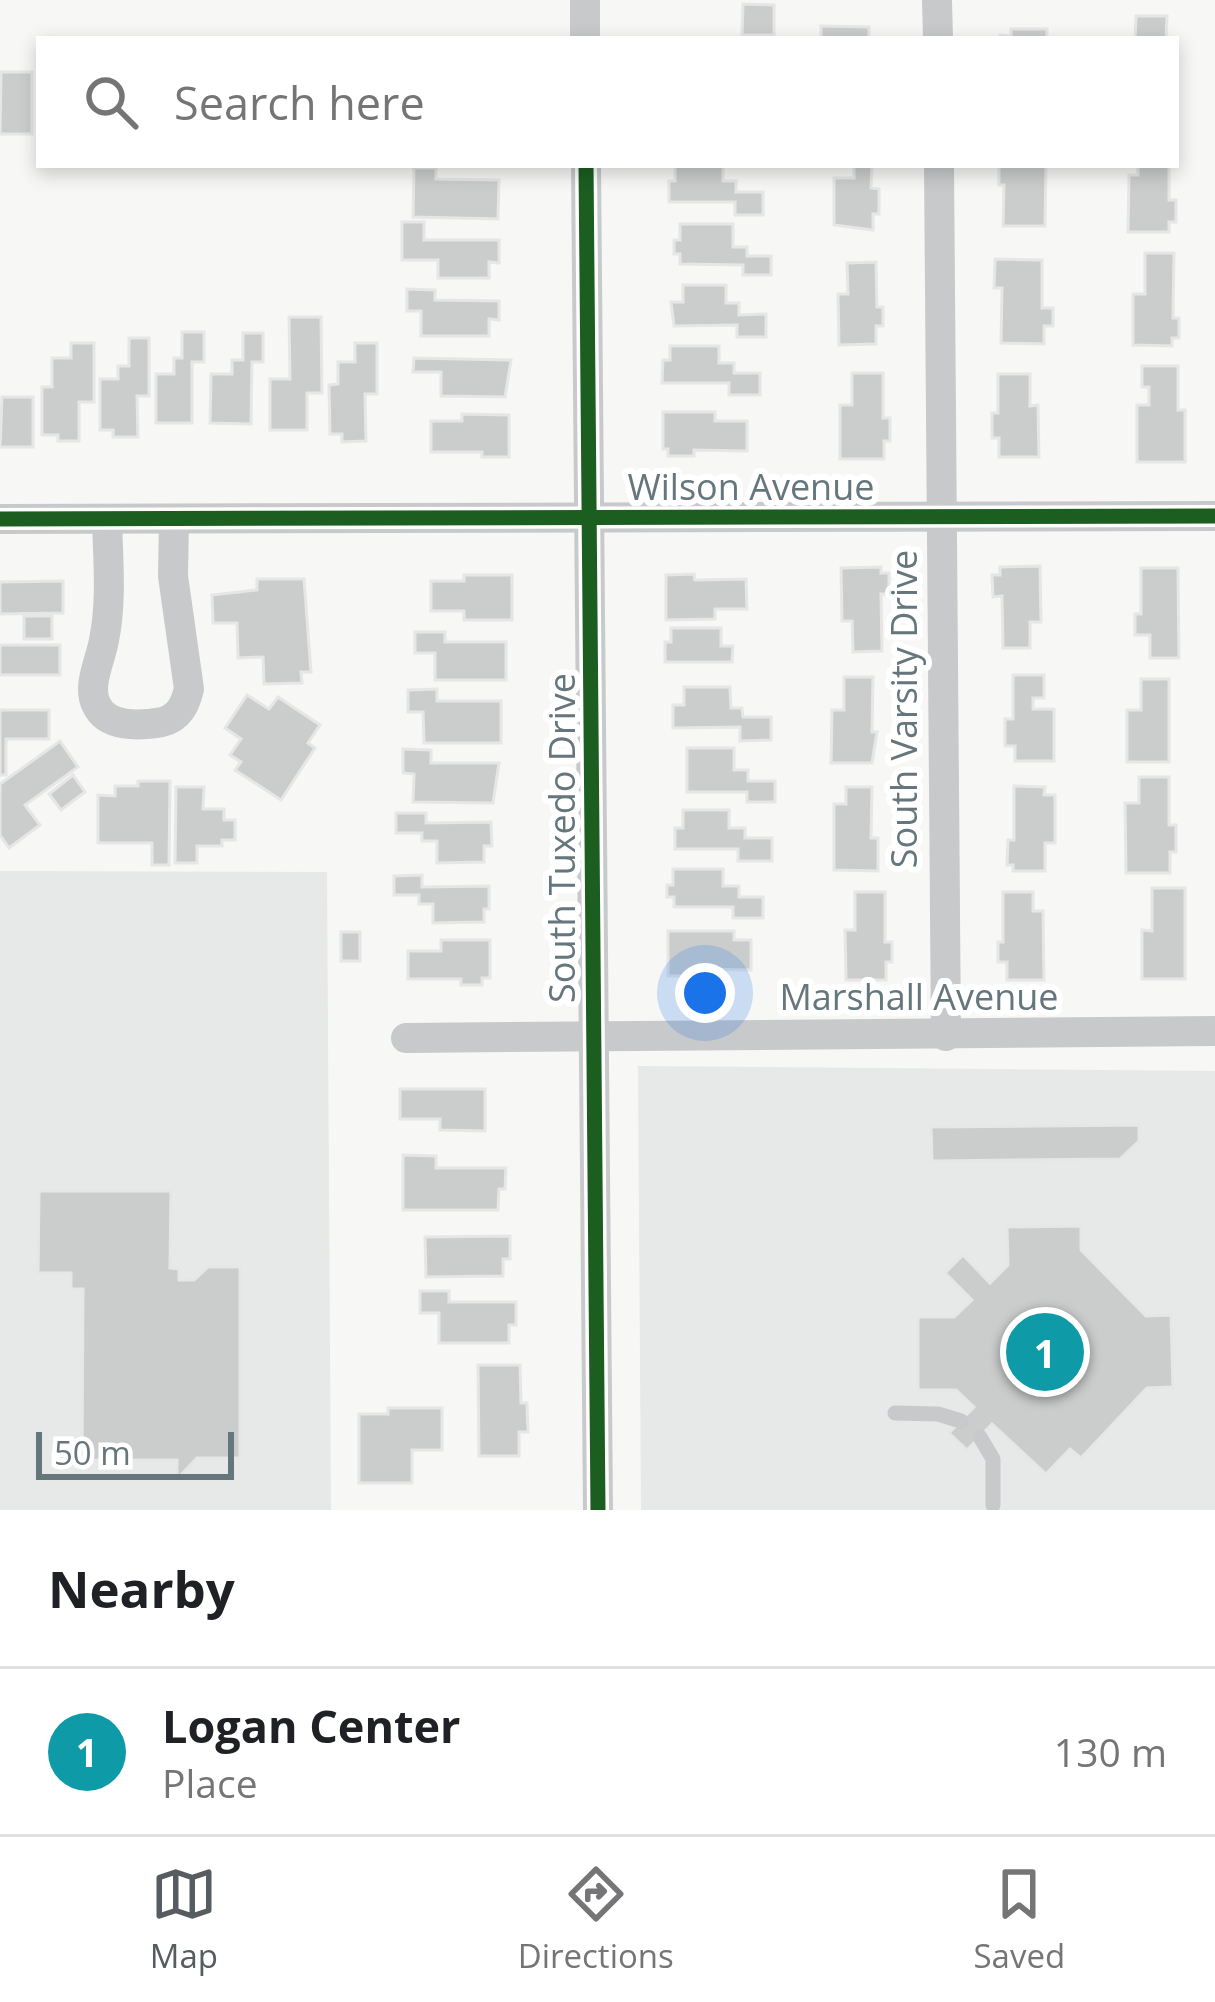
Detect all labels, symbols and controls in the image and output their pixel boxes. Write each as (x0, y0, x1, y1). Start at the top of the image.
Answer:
search box (36, 36, 1179, 168)
icon: search (78, 69, 144, 135)
text: Search here (174, 72, 425, 133)
street label: Wilson Avenue (628, 462, 875, 511)
street label: South Varsity Drive (879, 550, 928, 868)
street label: South Tuxedo Drive (537, 673, 586, 1003)
your location (675, 963, 735, 1023)
street label: Marshall Avenue (779, 972, 1059, 1021)
pin: 1 (1006, 1307, 1084, 1397)
scale bar (36, 1426, 234, 1479)
text: 50 m (54, 1430, 131, 1475)
text: Nearby (48, 1553, 235, 1623)
text: Logan Center (162, 1695, 461, 1756)
text: 1 (76, 1725, 98, 1778)
text: 130 m (1054, 1725, 1167, 1778)
text: Place (162, 1756, 258, 1809)
tab: Map (150, 1861, 218, 1978)
tab: Directions (518, 1861, 674, 1978)
tab: Saved (973, 1861, 1065, 1978)

